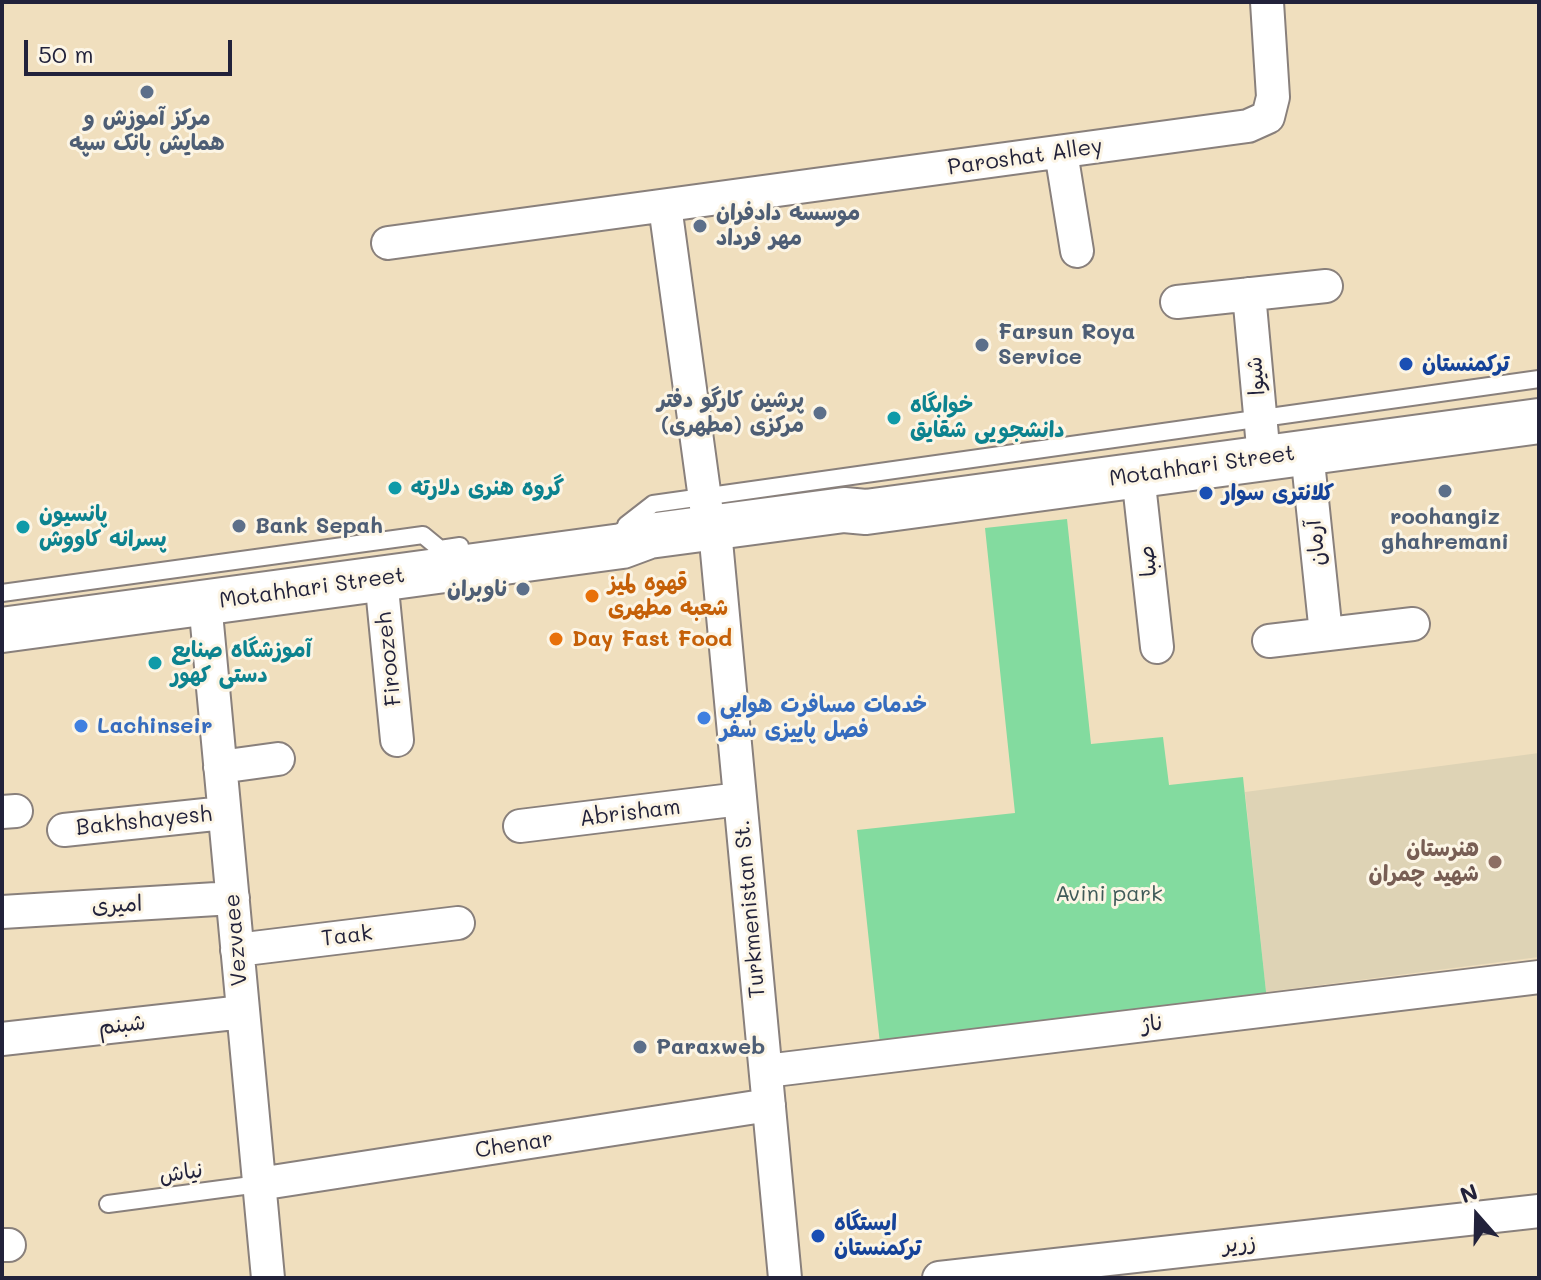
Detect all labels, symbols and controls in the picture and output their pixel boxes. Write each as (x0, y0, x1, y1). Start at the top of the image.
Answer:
scale bar (28, 24, 236, 74)
text: 50 m (38, 38, 94, 69)
marker: مرکز آموزش و همایش بانک سپه (138, 83, 156, 101)
place label: مرکز آموزش و همایش بانک سپه (69, 105, 225, 156)
street label: Paroshat Alley (946, 133, 1104, 181)
place label: موسسه دادفران مهر فرداد (716, 200, 860, 252)
marker: موسسه دادفران مهر فرداد (691, 217, 709, 235)
place label: Farsun Roya Service (998, 319, 1135, 370)
marker: Farsun Roya Service (973, 336, 991, 354)
place label: ترکمنستان (1422, 351, 1509, 377)
street label: شیوا (1241, 355, 1271, 397)
marker: ترکمنستان (1397, 355, 1415, 373)
place label: پرشین کارگو دفتر مرکزی (مطهری) (657, 387, 804, 438)
place label: خوابگاه دانشجویی شقایق (910, 392, 1064, 444)
marker: پرشین کارگو دفتر مرکزی (مطهری) (811, 404, 829, 422)
marker: خوابگاه دانشجویی شقایق (885, 409, 903, 427)
street label: Motahhari Street (1107, 440, 1297, 492)
place label: گروه هنری دلارته (411, 475, 564, 501)
marker: گروه هنری دلارته (386, 479, 404, 497)
place label: کلانتری سوار (1222, 480, 1334, 506)
marker: roohangiz ghahremani (1436, 482, 1454, 500)
marker: کلانتری سوار (1197, 484, 1215, 502)
place label: پانسیون پسرانه کاووش (39, 501, 167, 552)
place label: roohangiz ghahremani (1381, 504, 1509, 556)
place label: Bank Sepah (255, 513, 383, 539)
marker: Bank Sepah (230, 517, 248, 535)
marker: پانسیون پسرانه کاووش (14, 518, 32, 536)
street label: آرمان (1300, 519, 1332, 567)
street label: صبا (1133, 544, 1163, 578)
street label: Motahhari Street (217, 562, 407, 614)
place label: قهوه لمیز شعبه مطهری (608, 570, 728, 622)
place label: ناوبران (447, 576, 507, 602)
marker: ناوبران (514, 580, 532, 598)
marker: قهوه لمیز شعبه مطهری (583, 587, 601, 605)
street label: Firoozeh (371, 611, 407, 707)
place label: Day Fast Food (572, 626, 732, 652)
marker: Day Fast Food (547, 630, 565, 648)
place label: آموزشگاه صنایع دستی کهور (171, 637, 311, 688)
marker: آموزشگاه صنایع دستی کهور (146, 654, 164, 672)
place label: خدمات مسافرت هوایی فصل پاییزی سفر (720, 692, 927, 744)
marker: خدمات مسافرت هوایی فصل پاییزی سفر (695, 709, 713, 727)
place label: Lachinseir (97, 713, 212, 739)
marker: Lachinseir (72, 717, 90, 735)
street label: Abrisham (578, 794, 682, 832)
street label: Bakhshayesh (75, 801, 213, 841)
street label: Turkmenistan St. (729, 819, 771, 999)
place label: هنرستان شهید چمران (1369, 836, 1479, 888)
marker: هنرستان شهید چمران (1486, 853, 1504, 871)
park label: Avini park (1055, 881, 1163, 907)
street label: امیری (91, 890, 143, 920)
street label: Vezvaee (219, 893, 253, 987)
street label: Taak (320, 920, 374, 952)
street label: شبنم (97, 1009, 147, 1041)
street label: ناژ (1140, 1010, 1164, 1038)
place label: Paraxweb (656, 1034, 765, 1060)
marker: Paraxweb (631, 1038, 649, 1056)
street label: Chenar (473, 1126, 555, 1164)
street label: نیاش (157, 1157, 205, 1189)
north arrow (1437, 1176, 1517, 1256)
text: N (1456, 1176, 1481, 1209)
place label: ایستگاه ترکمنستان (834, 1210, 921, 1262)
marker: ایستگاه ترکمنستان (809, 1227, 827, 1245)
street label: زریر (1221, 1229, 1257, 1259)

